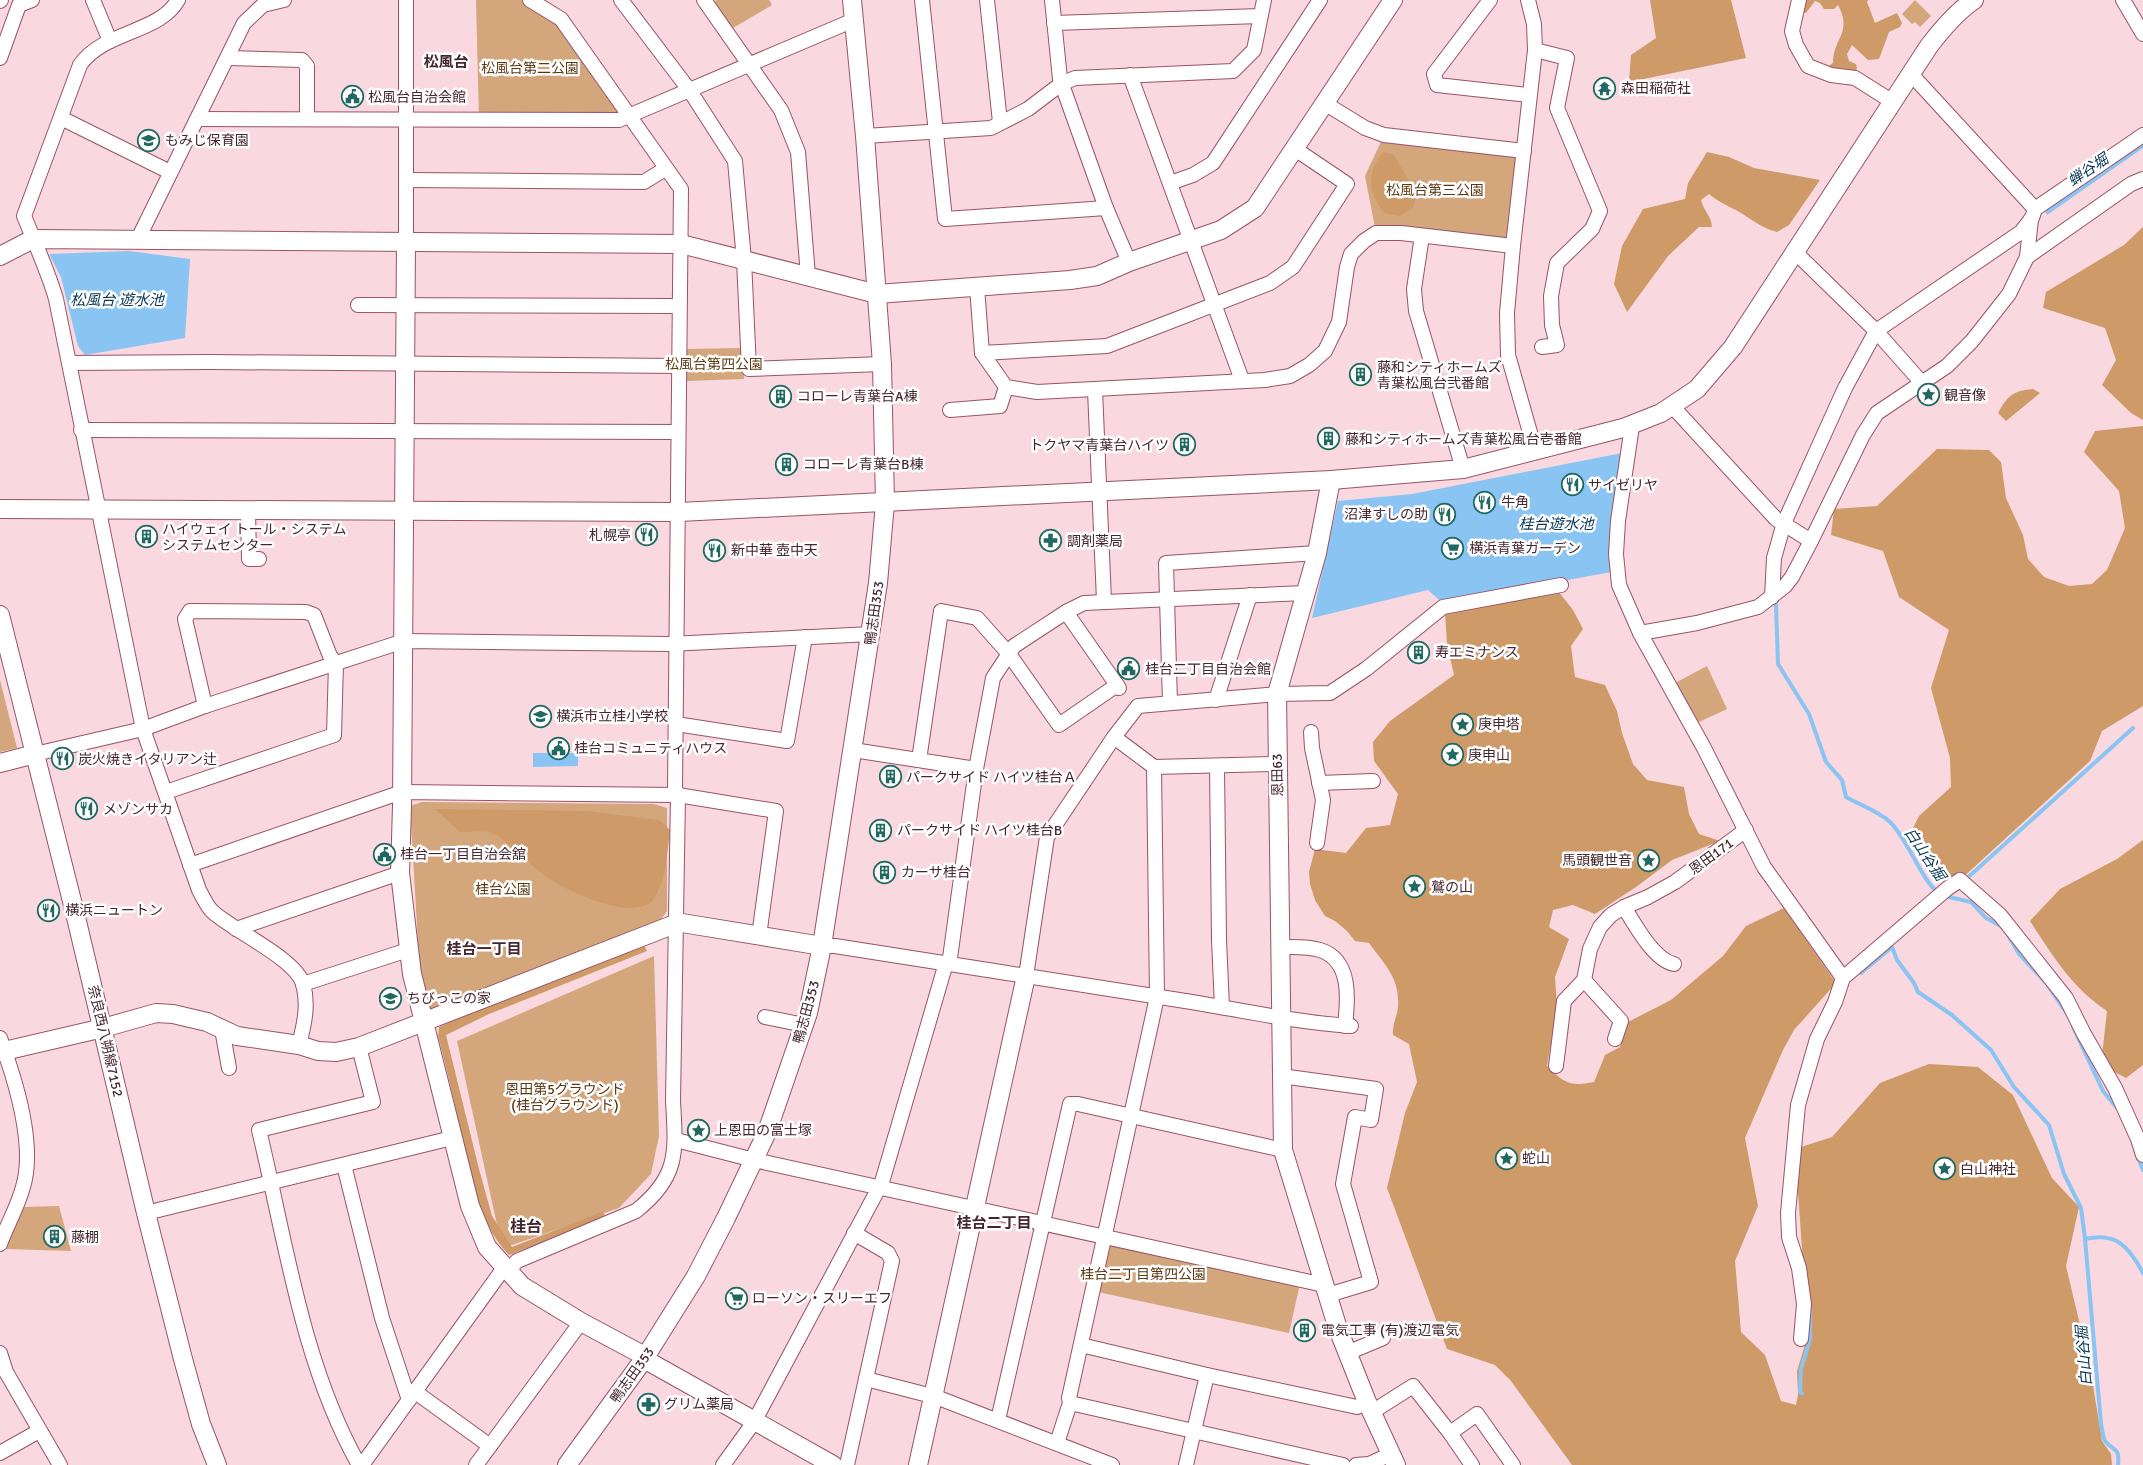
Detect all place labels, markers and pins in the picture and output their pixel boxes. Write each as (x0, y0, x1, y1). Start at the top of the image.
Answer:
temple icon: 森田稲荷社 (1593, 76, 1617, 100)
place label: 森田稲荷社 (1621, 80, 1691, 97)
public building icon: 松風台自治会館 (340, 85, 364, 109)
place label: 松風台自治会館 (368, 89, 466, 106)
school or university icon: もみじ保育園 (137, 128, 161, 152)
place label: もみじ保育園 (165, 132, 249, 149)
place label: 藤和シティホームズ 青葉松風台弐番館 (1377, 359, 1502, 392)
building icon: 藤和シティホームズ 青葉松風台弐番館 (1349, 363, 1373, 387)
place icon: 観音像 (1916, 383, 1940, 407)
building icon: コローレ青葉台A棟 (769, 384, 793, 408)
place label: 観音像 (1944, 387, 1986, 404)
place label: コローレ青葉台A棟 (797, 388, 918, 405)
building icon: 藤和シティホームズ青葉松風台壱番館 (1317, 427, 1341, 451)
place label: 藤和シティホームズ青葉松風台壱番館 (1345, 431, 1582, 448)
building icon: トクヤマ青葉台ハイツ (1173, 433, 1197, 457)
place label: トクヤマ青葉台ハイツ (1029, 437, 1169, 454)
building icon: コローレ青葉台B棟 (775, 452, 799, 476)
place label: コローレ青葉台B棟 (803, 456, 923, 473)
restaurant icon: サイゼリヤ (1560, 473, 1584, 497)
place label: サイゼリヤ (1588, 477, 1658, 494)
restaurant icon: 牛角 (1473, 490, 1497, 514)
place label: 牛角 (1501, 494, 1529, 511)
restaurant icon: 沼津すしの助 (1432, 502, 1456, 526)
place label: 沼津すしの助 (1344, 506, 1428, 523)
place label: ハイウェイ トール・システム システムセンター (162, 521, 346, 554)
restaurant icon: 札幌亭 (635, 523, 659, 547)
building icon: ハイウェイ トール・システム システムセンター (134, 525, 158, 549)
place label: 札幌亭 (589, 527, 631, 544)
pharmacy icon: 調剤薬局 (1039, 529, 1063, 553)
place label: 調剤薬局 (1067, 533, 1123, 550)
supermarket icon: 横浜青葉ガーデン (1441, 536, 1465, 560)
restaurant icon: 新中華 壺中天 (703, 538, 727, 562)
place label: 横浜青葉ガーデン (1469, 540, 1581, 557)
place label: 新中華 壺中天 (731, 542, 818, 559)
building icon: 寿エミナンス (1407, 640, 1431, 664)
place label: 寿エミナンス (1435, 644, 1519, 661)
public building icon: 桂台二丁目自治会館 (1117, 657, 1141, 681)
place label: 桂台二丁目自治会館 (1145, 661, 1271, 678)
school or university icon: 横浜市立桂小学校 (528, 704, 552, 728)
place label: 横浜市立桂小学校 (556, 708, 668, 725)
place icon: 庚申塔 (1450, 712, 1474, 736)
place label: 庚申塔 (1478, 716, 1520, 733)
public building icon: 桂台コミュニティハウス (546, 736, 570, 760)
place label: 桂台コミュニティハウス (574, 740, 727, 757)
place icon: 庚申山 (1440, 743, 1464, 767)
restaurant icon: 炭火焼きイタリアン辻 (50, 747, 74, 771)
place label: 庚申山 (1468, 747, 1510, 764)
place label: 炭火焼きイタリアン辻 (78, 751, 217, 768)
building icon: パークサイド ハイツ桂台Ａ (878, 765, 902, 789)
place label: パークサイド ハイツ桂台Ａ (906, 769, 1077, 786)
restaurant icon: メゾンサカ (75, 797, 99, 821)
place label: メゾンサカ (103, 801, 173, 818)
building icon: パークサイド ハイツ桂台B (869, 818, 893, 842)
place label: パークサイド ハイツ桂台B (897, 822, 1062, 839)
public building icon: 桂台一丁目自治会舘 (372, 842, 396, 866)
place label: 桂台一丁目自治会舘 (400, 846, 526, 863)
place icon: 馬頭観世音 (1636, 848, 1660, 872)
place label: 馬頭観世音 (1562, 852, 1632, 869)
building icon: カーサ桂台 (873, 860, 897, 884)
place label: カーサ桂台 (901, 864, 971, 881)
place icon: 鷲の山 (1403, 875, 1427, 899)
place label: 鷲の山 (1431, 879, 1473, 896)
restaurant icon: 横浜ニュートン (37, 898, 61, 922)
place label: 横浜ニュートン (65, 902, 163, 919)
school or university icon: ちびっこの家 (379, 986, 403, 1010)
place label: ちびっこの家 (407, 990, 491, 1007)
place icon: 上恩田の富士塚 (686, 1118, 710, 1142)
place label: 上恩田の富士塚 (714, 1122, 812, 1139)
place icon: 蛇山 (1494, 1146, 1518, 1170)
place label: 蛇山 (1522, 1150, 1550, 1167)
place icon: 白山神社 (1932, 1157, 1956, 1181)
place label: 白山神社 (1960, 1161, 2016, 1178)
building icon: 藤棚 (43, 1225, 67, 1249)
place label: 藤棚 (71, 1229, 99, 1246)
supermarket icon: ローソン・スリーエフ (724, 1286, 748, 1310)
place label: ローソン・スリーエフ (752, 1290, 892, 1307)
building icon: 電気工事 (有)渡辺電気 (1293, 1318, 1317, 1342)
place label: 電気工事 (有)渡辺電気 (1321, 1322, 1459, 1339)
pharmacy icon: グリム薬局 (636, 1392, 660, 1416)
place label: グリム薬局 (664, 1396, 734, 1413)

